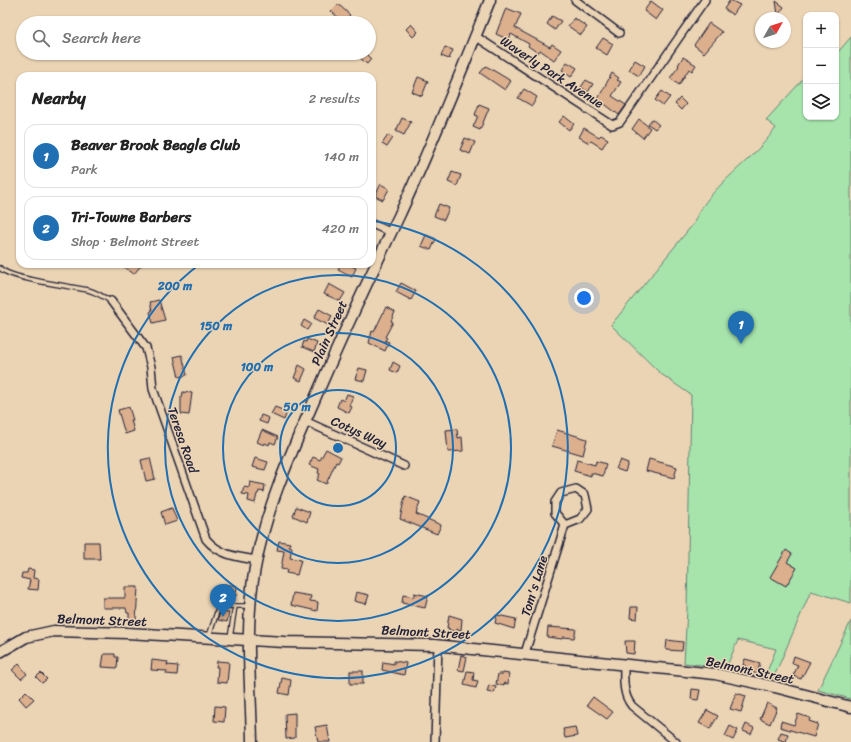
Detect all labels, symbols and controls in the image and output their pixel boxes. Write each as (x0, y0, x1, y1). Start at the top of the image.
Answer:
north arrow (755, 12, 791, 48)
map controls (803, 12, 839, 120)
button: + (803, 12, 839, 48)
search box (16, 16, 376, 60)
text: Search here (62, 25, 141, 51)
icon: search (30, 27, 52, 49)
street label: Waverly Park Avenue (495, 30, 609, 114)
button: − (803, 48, 839, 84)
text: Nearby (32, 83, 86, 113)
button: layers (803, 84, 839, 120)
text: 2 results (309, 87, 360, 110)
text: Beaver Brook Beagle Club (71, 132, 240, 158)
text: 1 (43, 145, 49, 168)
text: 140 m (324, 145, 359, 168)
text: Park (71, 158, 98, 181)
text: Tri-Towne Barbers (71, 204, 191, 230)
text: 2 (42, 217, 50, 240)
text: 420 m (322, 217, 359, 240)
text: Shop · Belmont Street (71, 230, 199, 253)
text: 200 m (157, 275, 193, 297)
your location (574, 288, 594, 308)
street label: Plain Street (304, 296, 354, 369)
pin: 1 (728, 311, 754, 344)
text: 150 m (200, 315, 233, 337)
text: 100 m (241, 356, 274, 378)
text: 50 m (283, 396, 311, 418)
street label: Teresa Road (161, 404, 205, 477)
street label: Cotys Way (327, 409, 391, 455)
centre of rings (331, 441, 345, 455)
street label: Tom's Lane (514, 553, 554, 619)
pin: 2 (210, 584, 236, 617)
street label: Belmont Street (57, 607, 147, 633)
street label: Belmont Street (381, 618, 472, 646)
street label: Belmont Street (704, 649, 796, 691)

